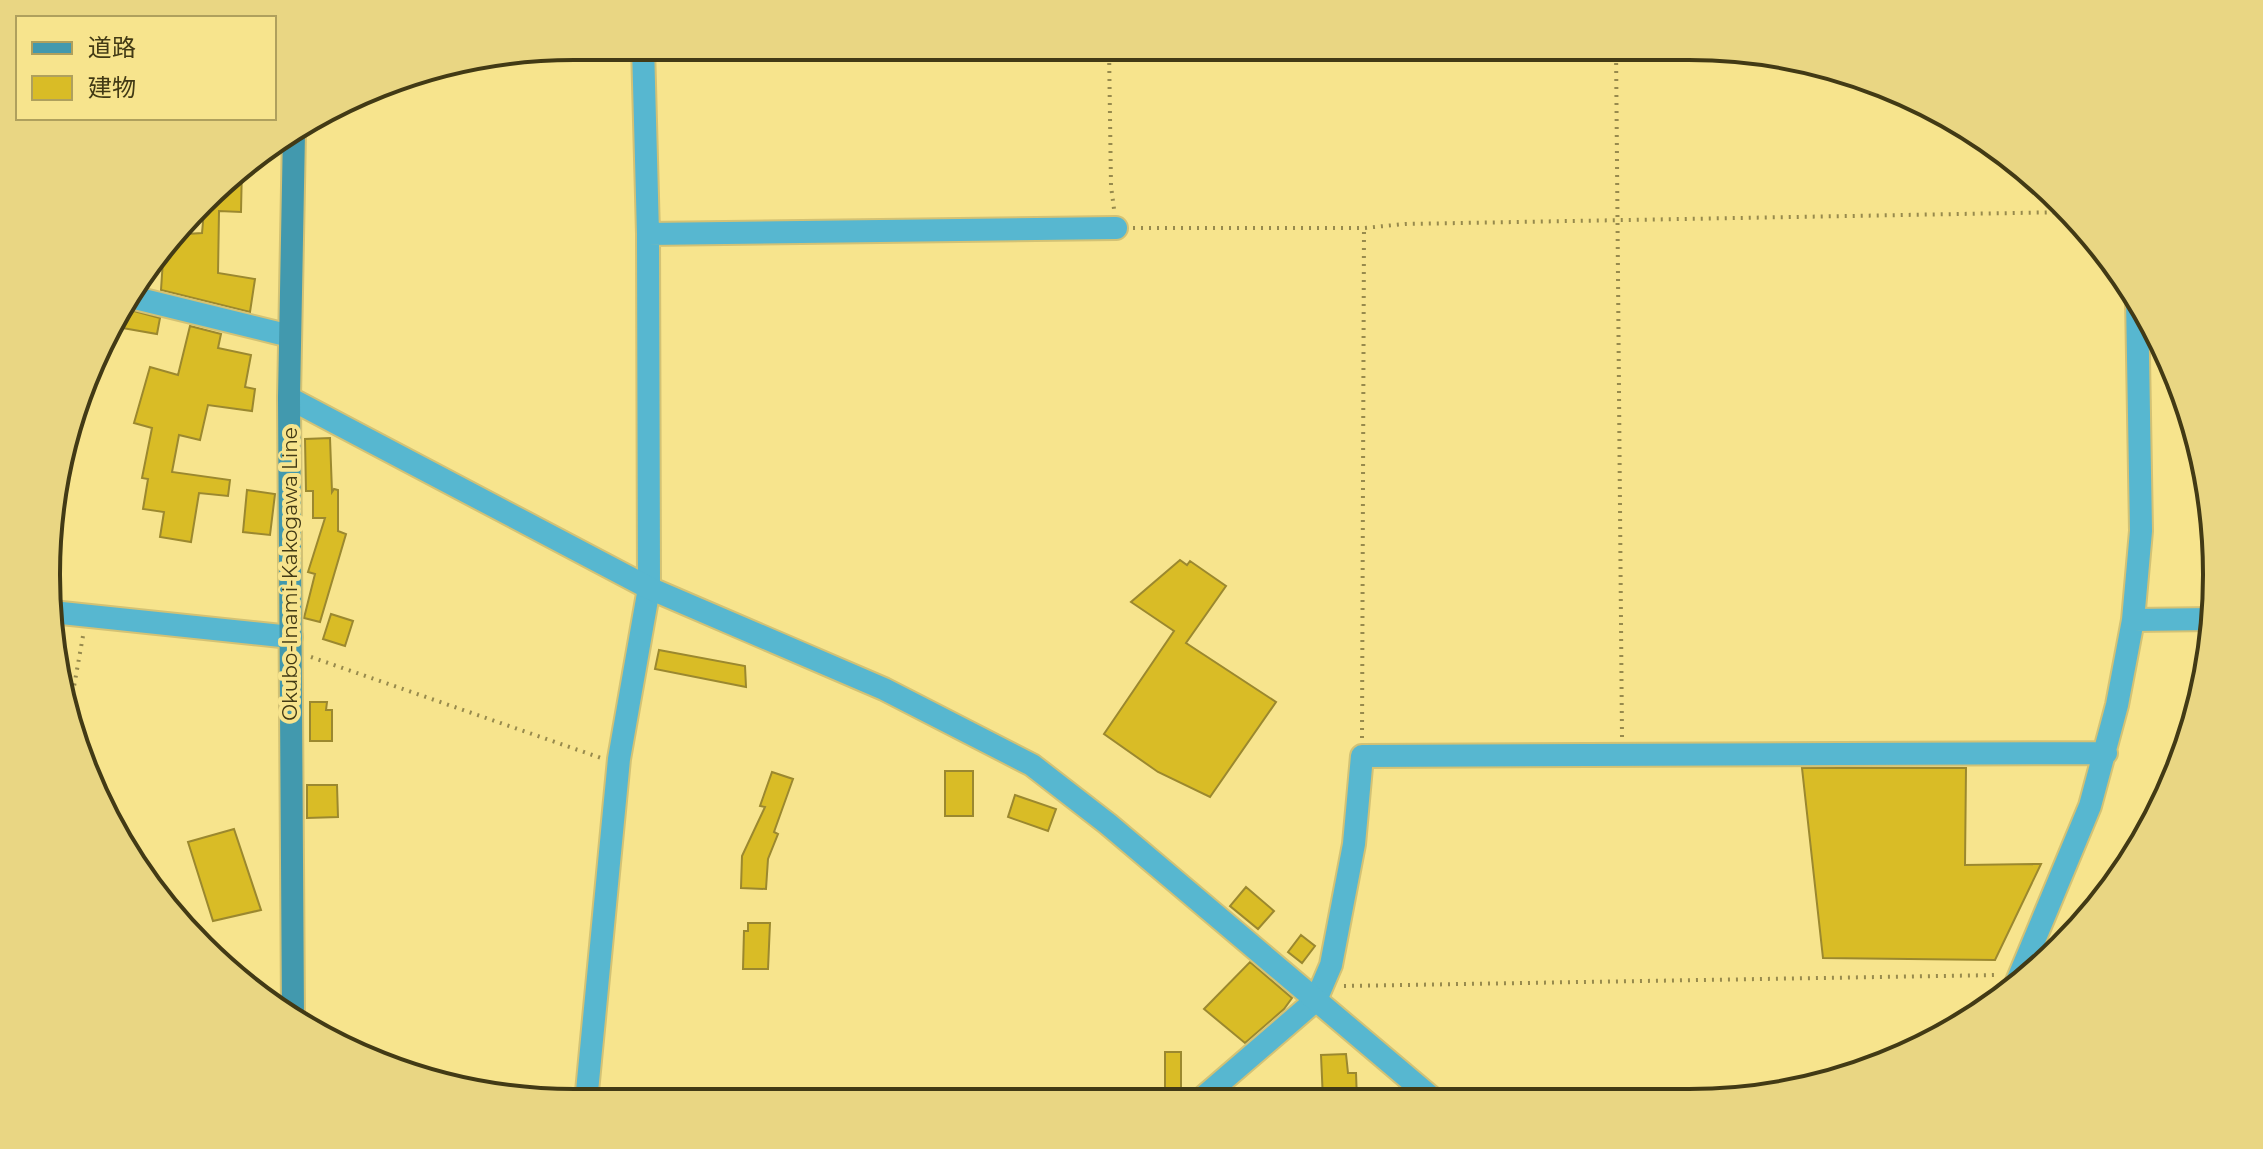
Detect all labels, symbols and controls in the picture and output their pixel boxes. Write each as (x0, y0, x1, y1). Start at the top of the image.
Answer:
legend (16, 16, 276, 120)
text: 道路 (88, 33, 136, 62)
text: 建物 (88, 73, 136, 102)
street label: Okubo-Inami-Kakogawa Line (278, 427, 302, 721)

